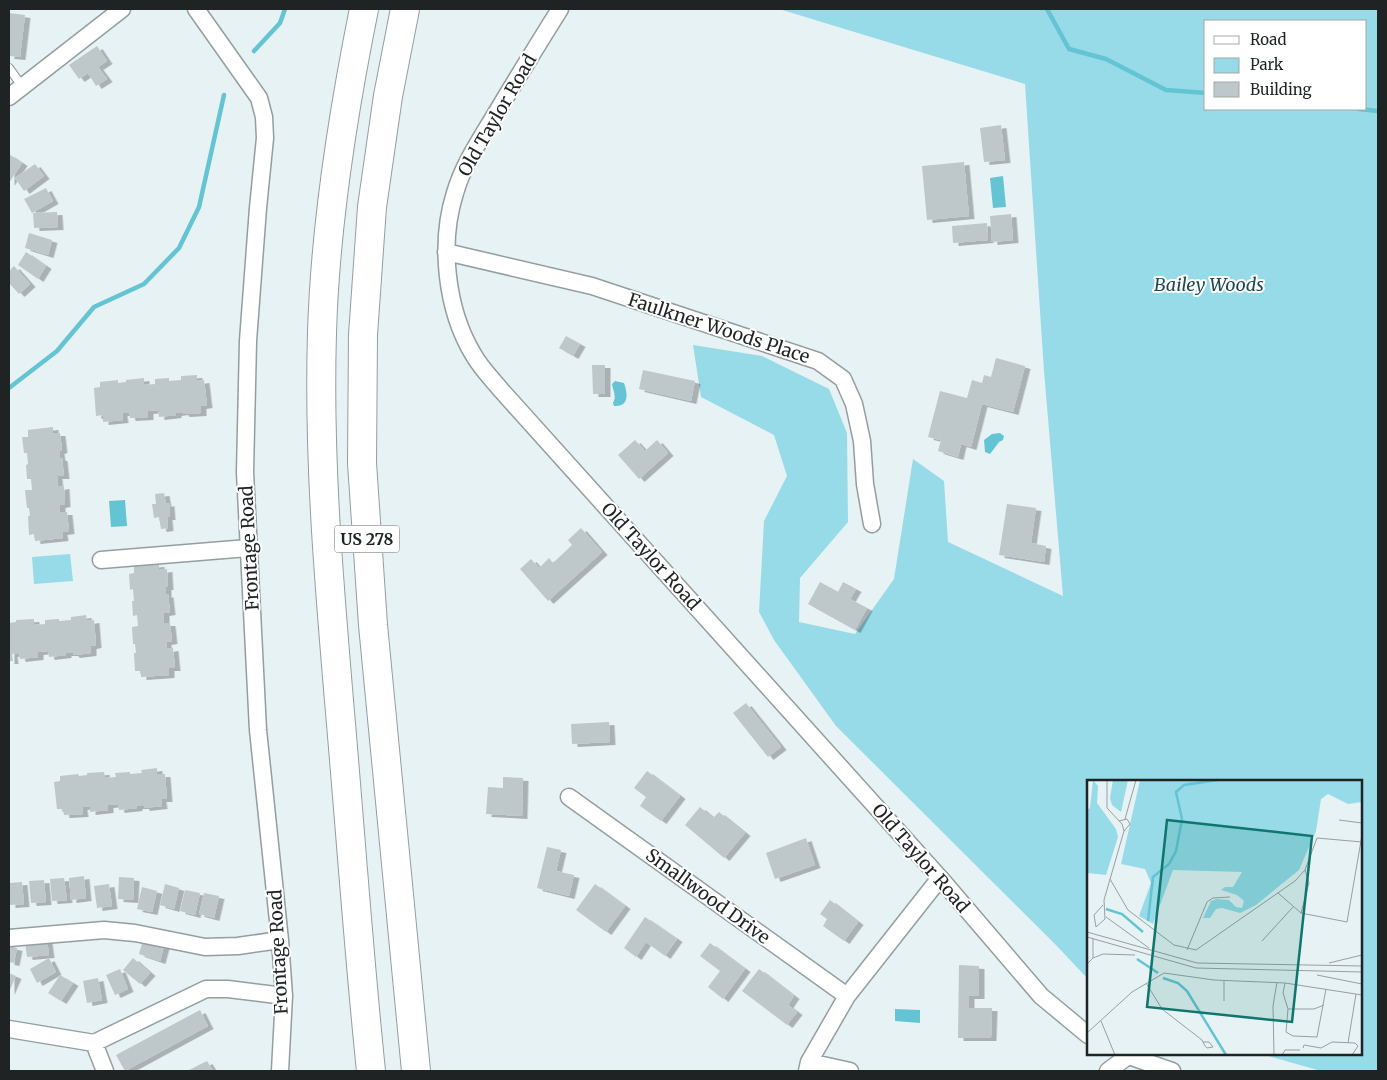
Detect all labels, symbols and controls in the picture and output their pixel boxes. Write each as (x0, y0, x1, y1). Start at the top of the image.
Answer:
legend (1204, 20, 1367, 110)
text: Road (1250, 30, 1286, 49)
street label: Old Taylor Road (453, 50, 541, 180)
text: Park (1250, 55, 1284, 74)
text: Building (1250, 80, 1312, 99)
park label: Bailey Woods (1154, 273, 1264, 296)
street label: Faulkner Woods Place (625, 288, 813, 368)
street label: Frontage Road (234, 485, 264, 611)
street label: Old Taylor Road (597, 497, 706, 615)
road number: US 278 (334, 526, 400, 552)
inset map (1087, 780, 1362, 1055)
street label: Old Taylor Road (867, 799, 975, 917)
street label: Smallwood Drive (641, 843, 775, 949)
street label: Frontage Road (263, 889, 293, 1015)

